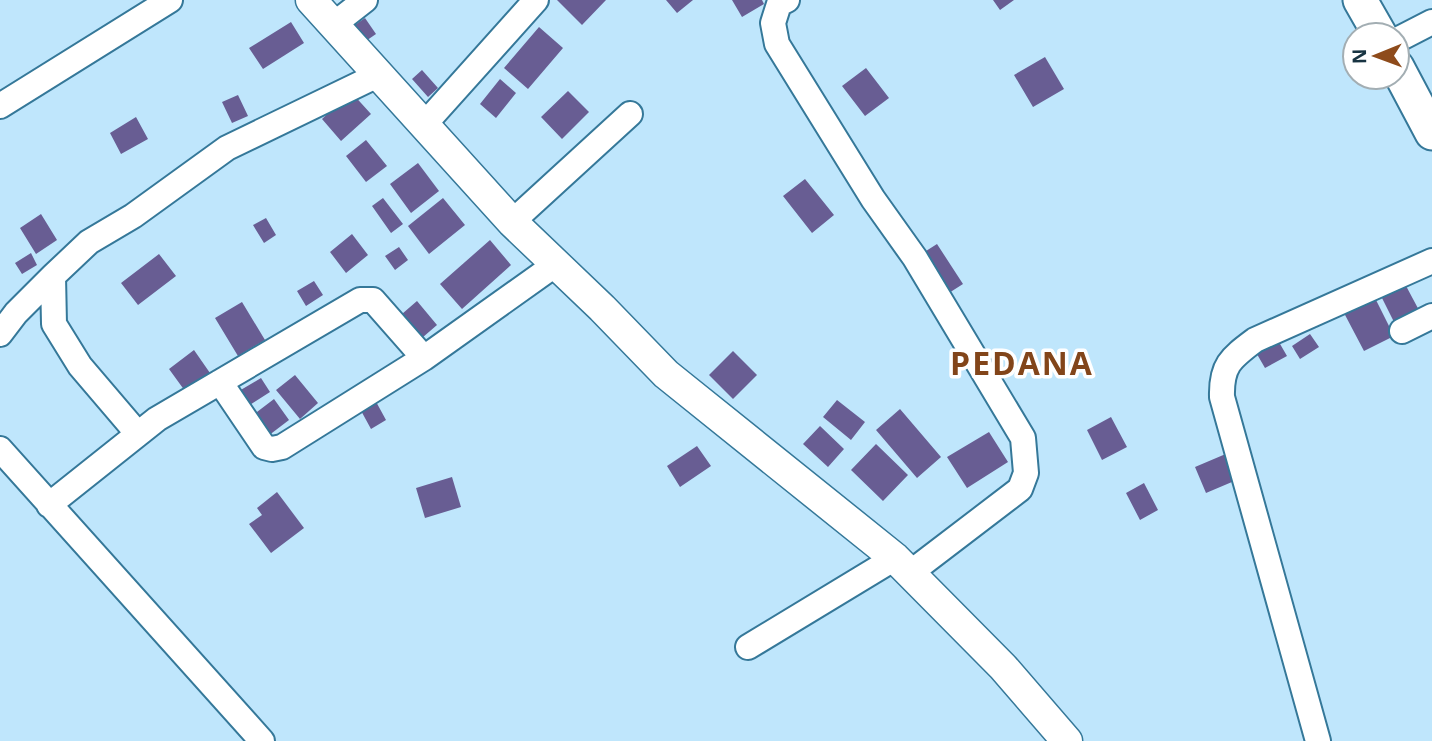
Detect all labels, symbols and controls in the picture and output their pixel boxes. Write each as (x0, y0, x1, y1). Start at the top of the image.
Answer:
north arrow (1341, 21, 1411, 91)
text: N (1346, 48, 1372, 64)
district label: PEDANA (950, 341, 1094, 384)

